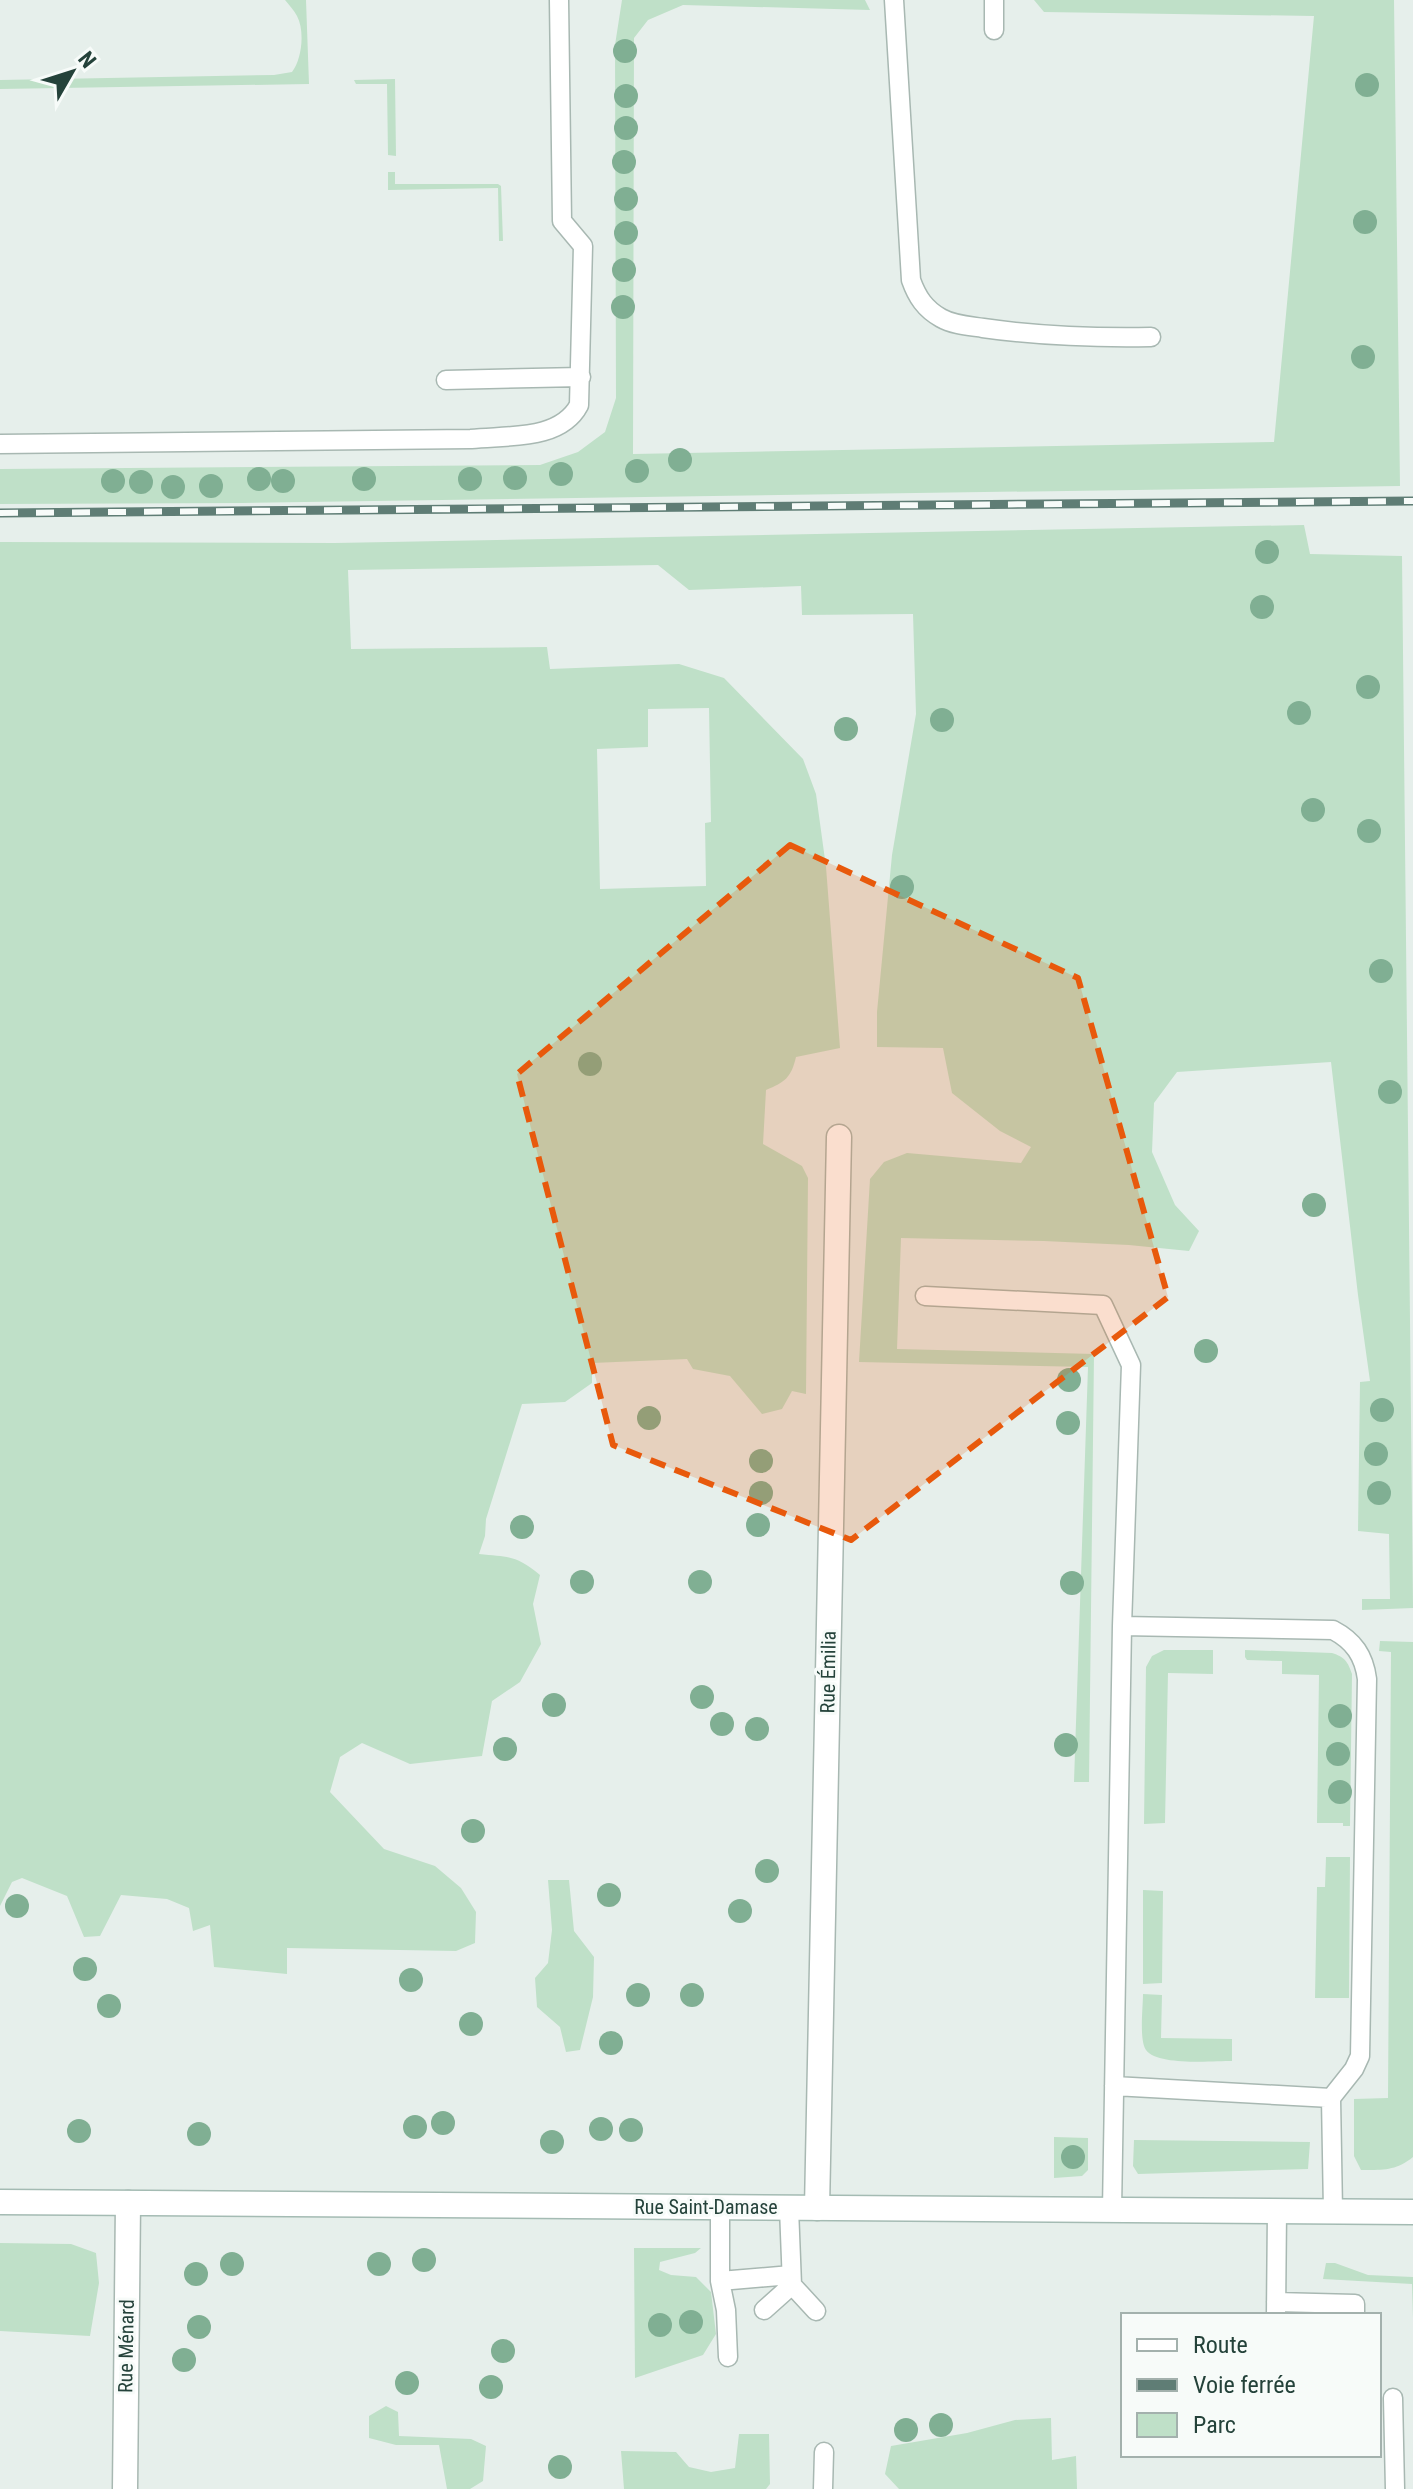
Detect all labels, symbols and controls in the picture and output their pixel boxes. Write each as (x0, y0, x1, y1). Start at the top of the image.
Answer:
north arrow (32, 32, 112, 112)
text: N (73, 47, 101, 73)
street label: Rue Émilia (815, 1630, 841, 1714)
street label: Rue Saint-Damase (634, 2195, 778, 2219)
street label: Rue Ménard (113, 2299, 139, 2393)
legend (1121, 2313, 1381, 2457)
text: Route (1193, 2331, 1248, 2359)
text: Voie ferrée (1193, 2371, 1296, 2399)
text: Parc (1193, 2411, 1236, 2439)

